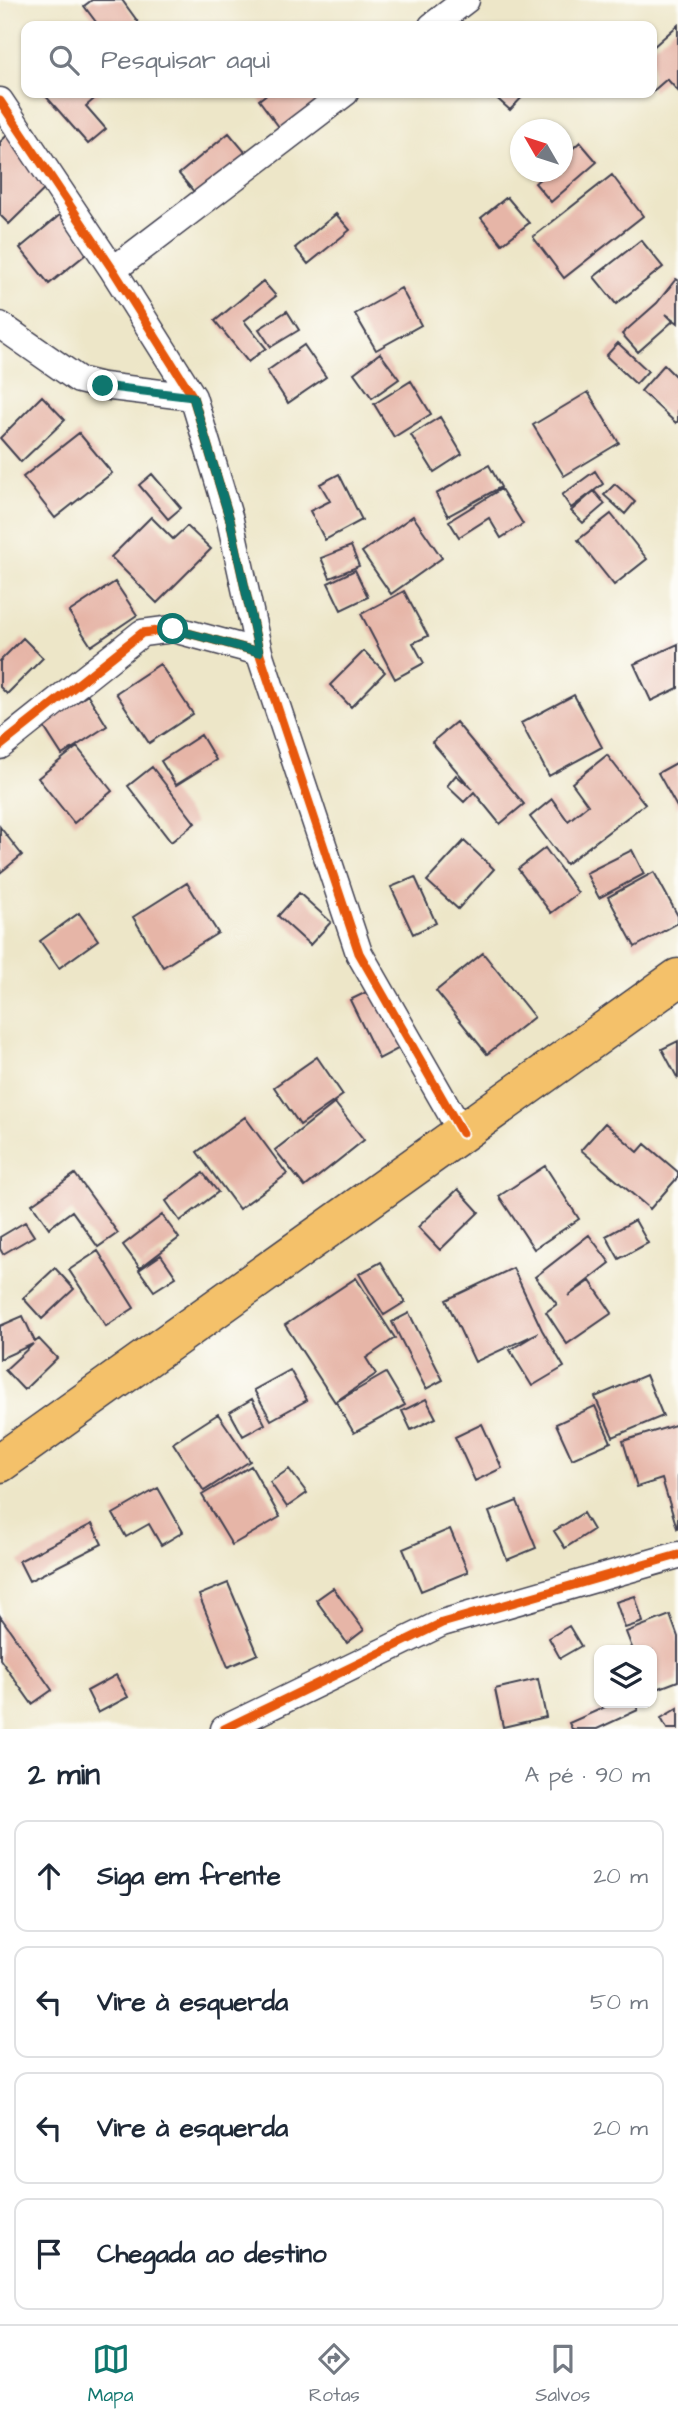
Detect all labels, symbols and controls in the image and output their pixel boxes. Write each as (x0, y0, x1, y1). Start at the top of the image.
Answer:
search box (21, 21, 657, 98)
icon: search (45, 41, 83, 79)
text: Pesquisar aqui (101, 42, 270, 78)
north arrow (510, 119, 573, 182)
route end (87, 370, 118, 401)
route start (157, 613, 188, 644)
map controls (594, 1645, 657, 1708)
button: layers (594, 1645, 657, 1708)
text: 2 min (28, 1754, 100, 1796)
text: A pé · 90 m (524, 1759, 650, 1791)
icon: ahead (30, 1857, 68, 1895)
text: Siga em frente (97, 1858, 281, 1894)
text: 20 m (593, 1860, 648, 1892)
icon: left (30, 1983, 68, 2021)
text: Vire à esquerda (97, 1984, 288, 2020)
text: 50 m (590, 1986, 648, 2018)
icon: left (30, 2109, 68, 2147)
text: Vire à esquerda (97, 2110, 288, 2146)
text: 20 m (593, 2112, 648, 2144)
icon: arrive (30, 2235, 68, 2273)
text: Chegada ao destino (97, 2236, 327, 2272)
tab: Mapa (88, 2340, 133, 2409)
tab: Rotas (309, 2340, 360, 2409)
tab: Salvos (535, 2340, 590, 2409)

